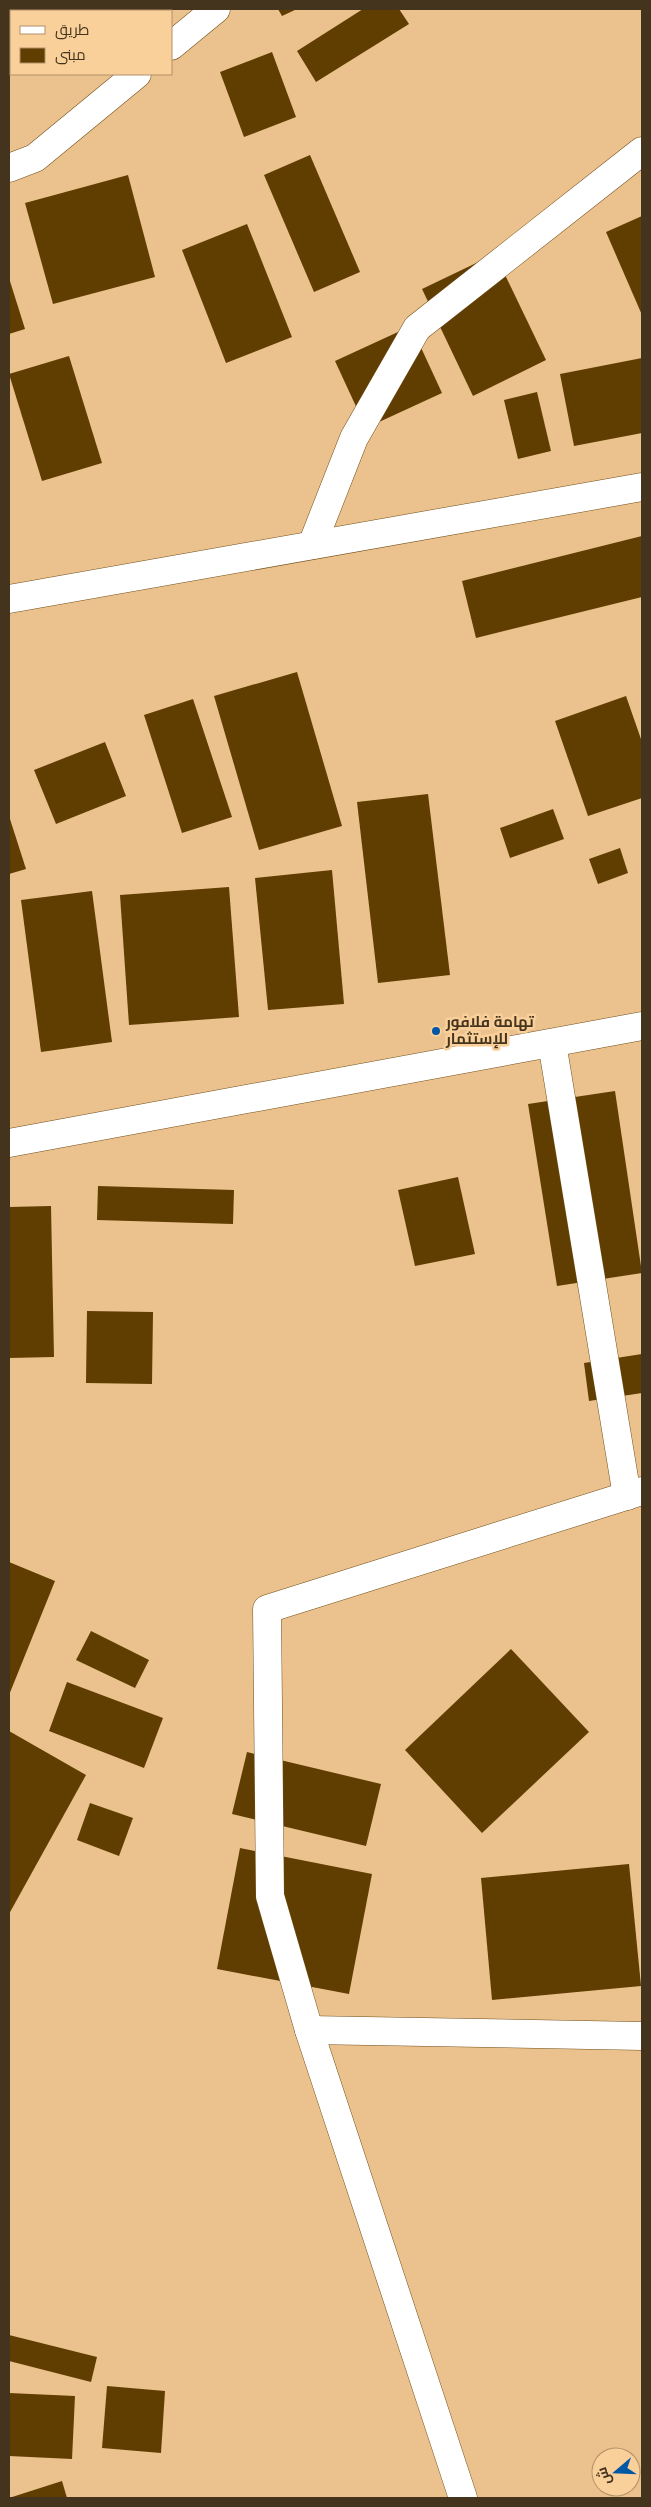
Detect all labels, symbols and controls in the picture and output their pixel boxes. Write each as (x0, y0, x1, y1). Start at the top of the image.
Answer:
legend (10, 10, 172, 75)
text: طريق (55, 21, 89, 40)
text: مبنى (55, 46, 86, 65)
place label: تهامة فلافور للإستثمار (445, 1013, 534, 1049)
marker: تهامة فلافور للإستثمار (430, 1025, 442, 1037)
north arrow (591, 2447, 641, 2497)
text: ش (593, 2465, 615, 2487)

